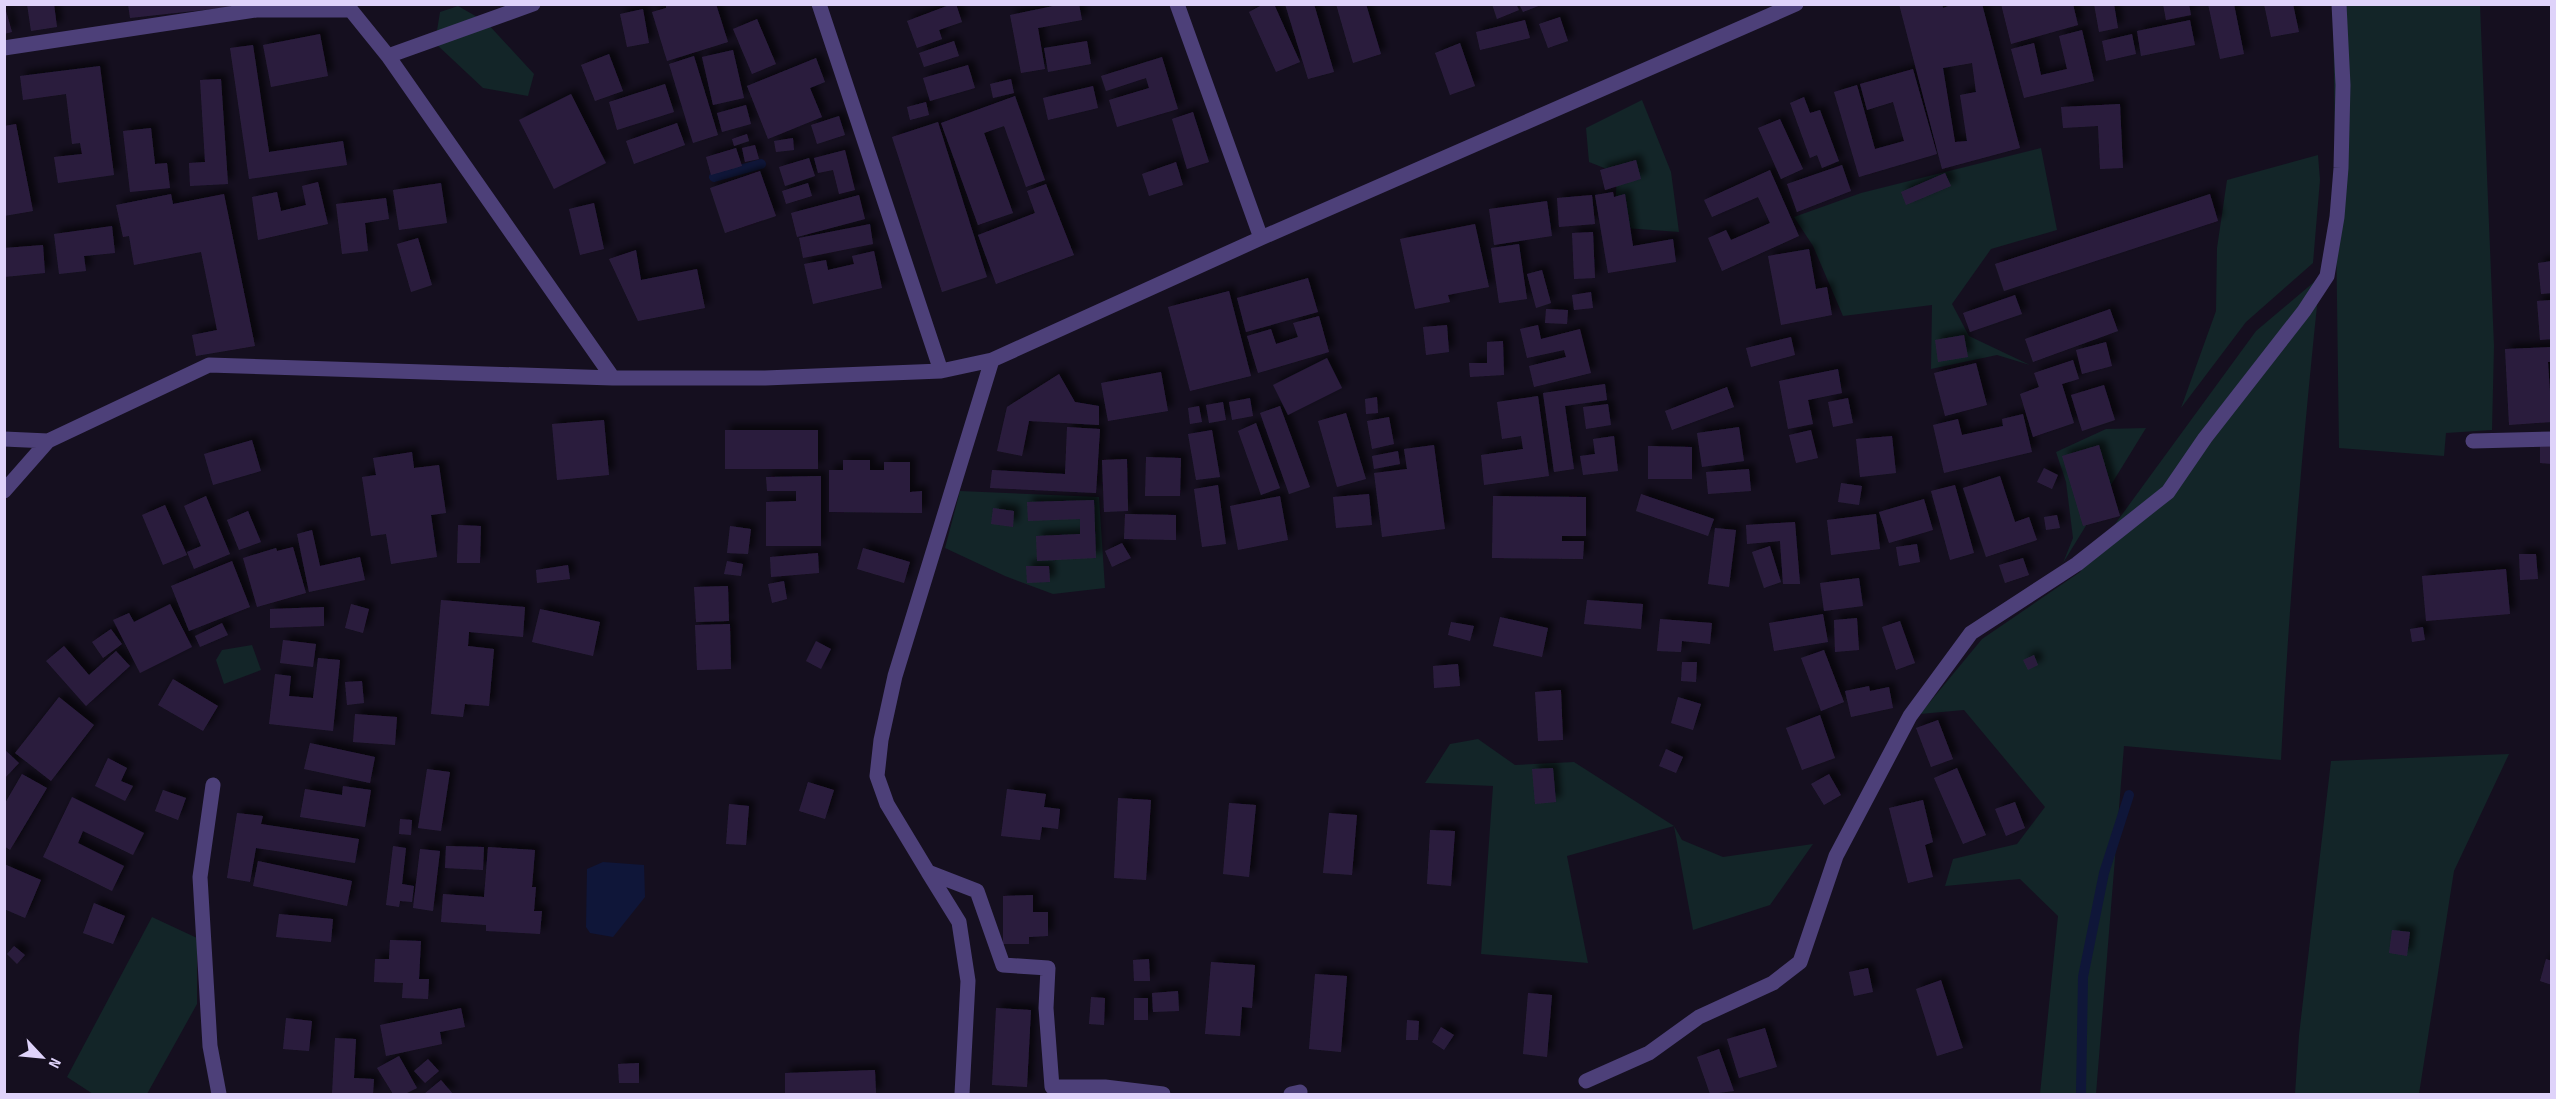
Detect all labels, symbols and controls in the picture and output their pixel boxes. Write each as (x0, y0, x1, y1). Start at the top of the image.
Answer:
north arrow (12, 1027, 72, 1087)
text: N (44, 1055, 65, 1071)

